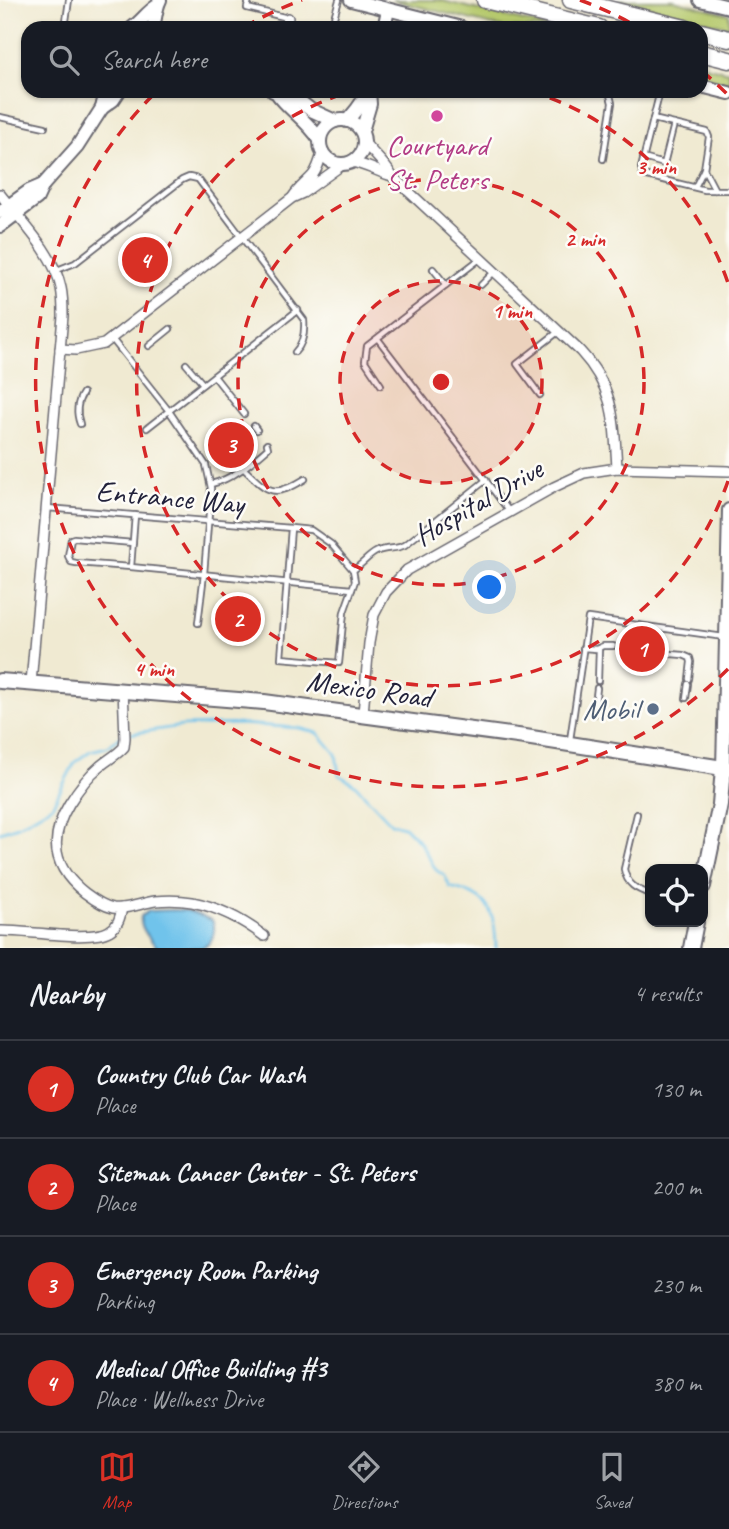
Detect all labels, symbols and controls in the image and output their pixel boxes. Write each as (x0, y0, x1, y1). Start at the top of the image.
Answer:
search box (21, 21, 708, 98)
icon: search (45, 41, 83, 79)
text: Search here (101, 43, 207, 76)
marker: Courtyard St. Peters (429, 108, 445, 124)
place label: Courtyard St. Peters (386, 126, 492, 198)
text: 3 min (636, 154, 676, 180)
text: 2 min (565, 226, 605, 252)
pin: 4 (122, 234, 168, 286)
text: 1 min (492, 298, 532, 324)
centre of rings (429, 370, 453, 394)
pin: 3 (208, 419, 254, 471)
street label: Hospital Drive (407, 449, 551, 554)
street label: Entrance Way (94, 472, 248, 523)
your location (472, 570, 506, 604)
pin: 2 (215, 593, 261, 645)
pin: 1 (619, 623, 665, 675)
text: 4 min (134, 656, 174, 682)
street label: Mexico Road (304, 661, 438, 717)
place label: Mobil (583, 690, 644, 728)
marker: Mobil (645, 701, 661, 717)
map controls (645, 864, 708, 927)
button: locate (645, 864, 708, 927)
text: Nearby (28, 975, 104, 1013)
text: 4 results (634, 979, 701, 1008)
text: Country Club Car Wash (95, 1058, 306, 1091)
text: 1 (46, 1075, 56, 1104)
text: 130 m (652, 1075, 701, 1104)
text: Place (95, 1091, 135, 1120)
text: Siteman Cancer Center - St. Peters (95, 1156, 416, 1189)
text: 2 (46, 1173, 56, 1202)
text: 200 m (652, 1173, 701, 1202)
text: Place (95, 1189, 135, 1218)
text: Emergency Room Parking (95, 1254, 317, 1287)
text: 3 (46, 1271, 56, 1300)
text: 230 m (652, 1271, 701, 1300)
text: Parking (95, 1287, 154, 1316)
text: Medical Office Building #3 (95, 1352, 326, 1385)
text: 4 (46, 1369, 56, 1398)
text: 380 m (652, 1369, 701, 1398)
text: Place · Wellness Drive (95, 1385, 263, 1414)
tab: Map (98, 1448, 136, 1514)
tab: Directions (331, 1448, 398, 1514)
tab: Saved (593, 1448, 631, 1514)

